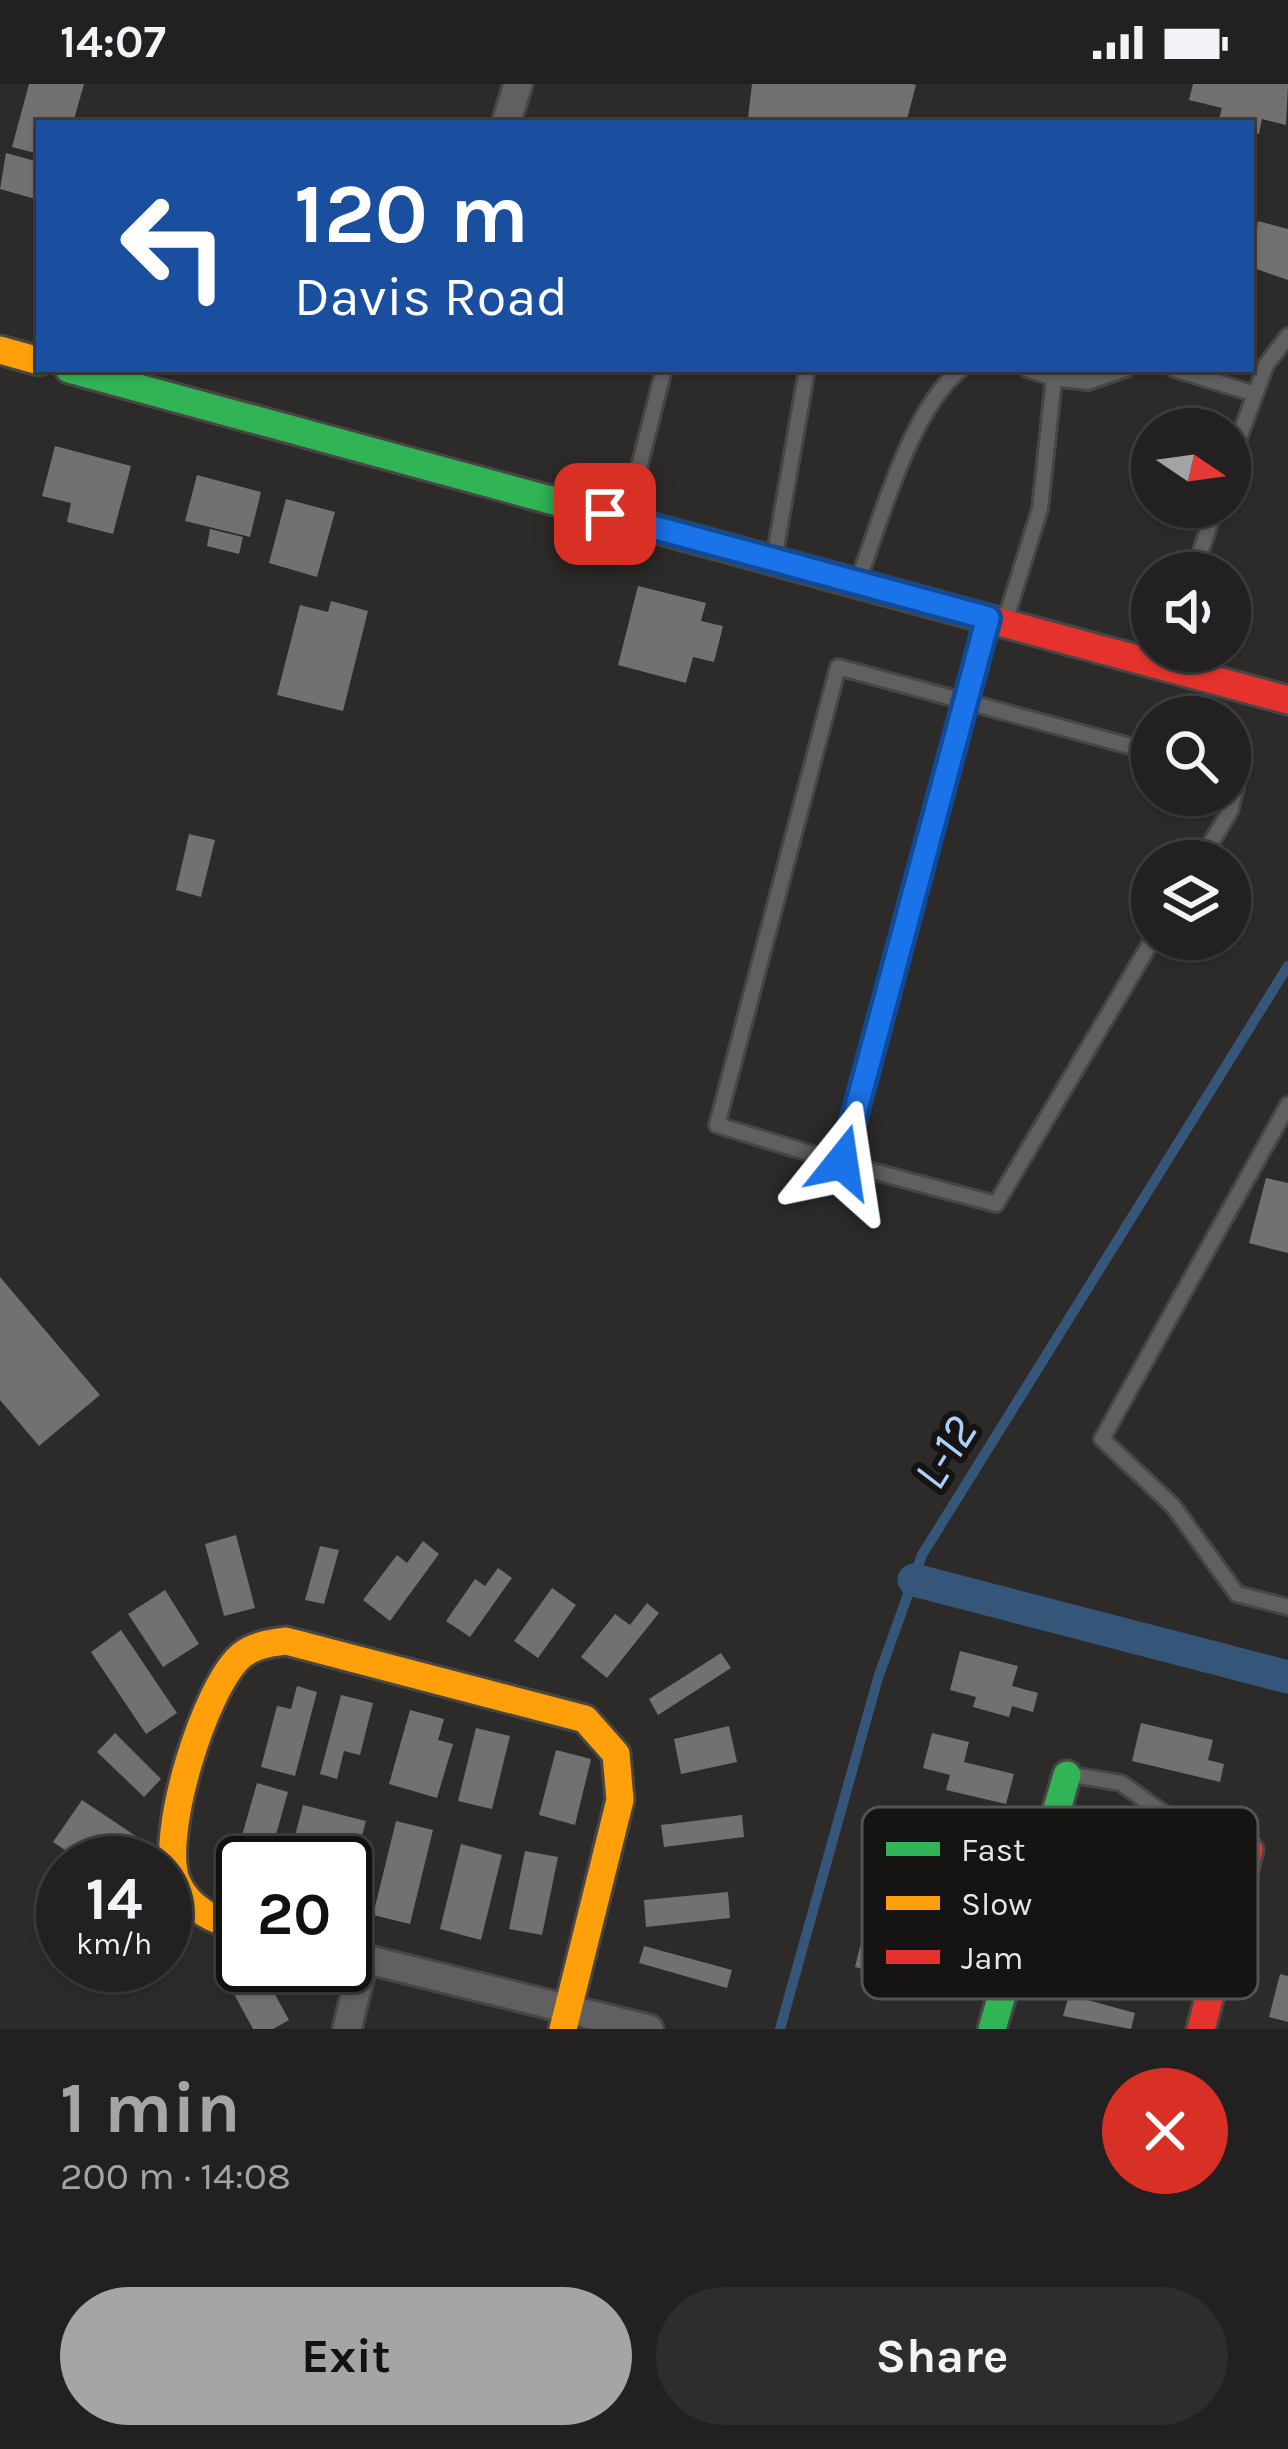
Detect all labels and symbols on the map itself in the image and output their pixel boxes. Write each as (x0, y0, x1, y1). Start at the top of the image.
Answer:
north arrow (1131, 408, 1251, 528)
pin (554, 463, 656, 565)
position arrow (779, 1099, 905, 1225)
water label: L-12 (901, 1406, 988, 1499)
legend (862, 1807, 1258, 1999)
text: Fast (961, 1831, 1025, 1869)
speed limit sign: 20 (216, 1836, 372, 1992)
text: Slow (961, 1885, 1032, 1923)
text: Jam (961, 1939, 1023, 1977)

